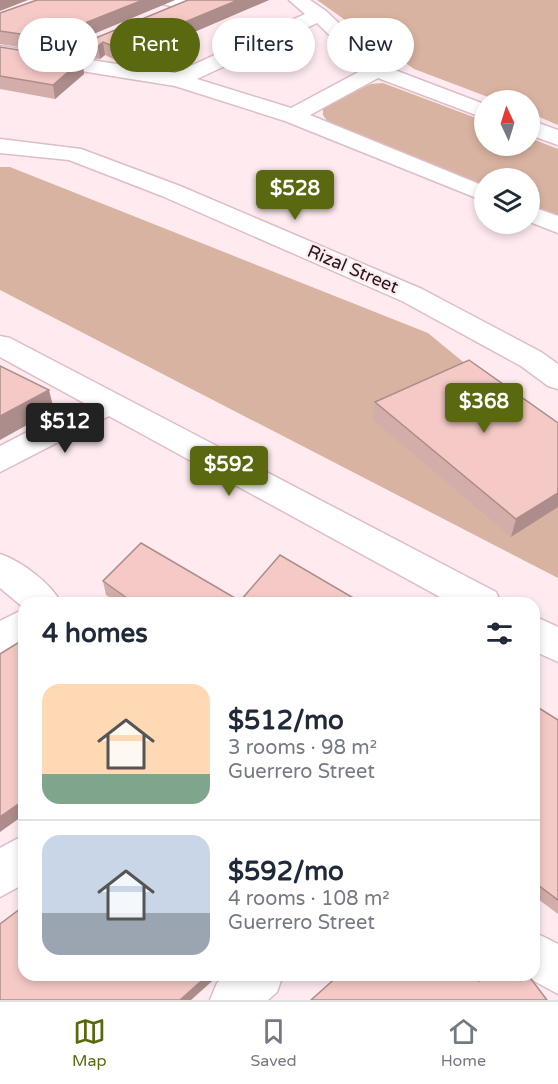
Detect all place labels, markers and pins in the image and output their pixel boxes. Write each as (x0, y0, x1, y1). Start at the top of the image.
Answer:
pin: $528 (259, 170, 331, 221)
pin: $368 (448, 383, 520, 434)
pin: $512 (29, 403, 101, 454)
pin: $592 (193, 446, 265, 497)

